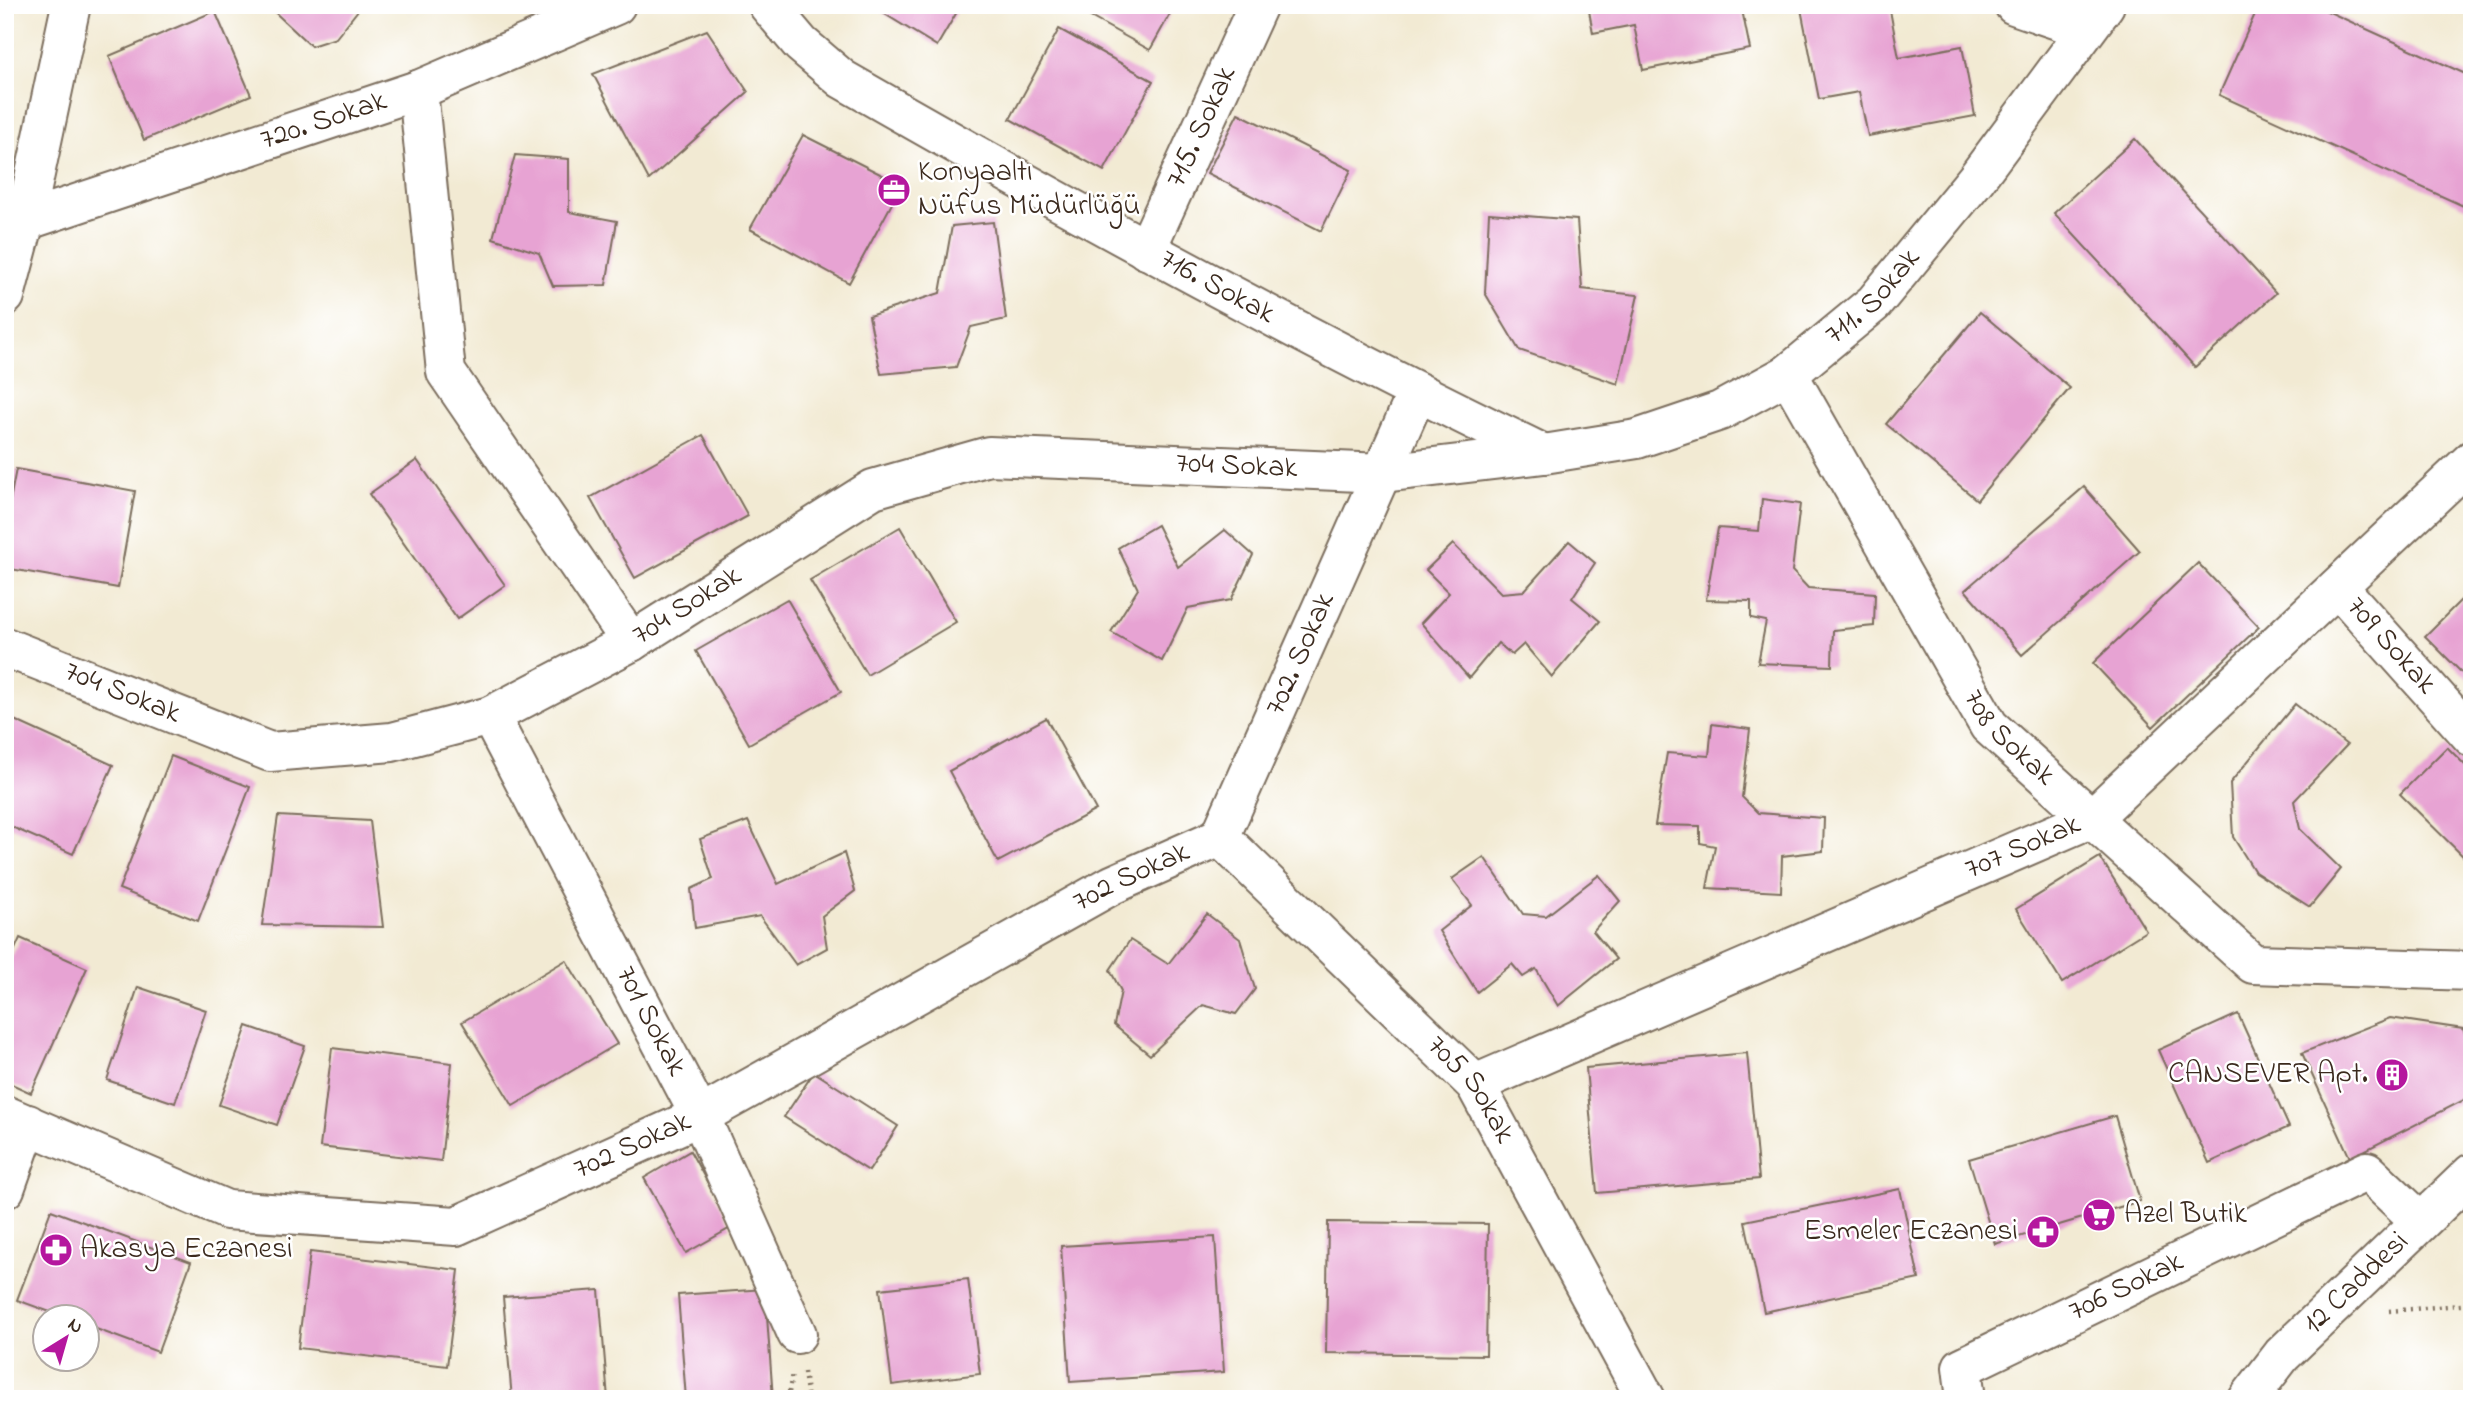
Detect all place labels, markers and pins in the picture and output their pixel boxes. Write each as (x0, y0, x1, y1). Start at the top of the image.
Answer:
place label: Konyaaltı Nüfus Müdürlüğü (918, 151, 1140, 229)
office icon: Konyaaltı Nüfus Müdürlüğü (875, 171, 913, 209)
place label: CANSEVER Apt. (2168, 1053, 2368, 1097)
building icon: CANSEVER Apt. (2373, 1056, 2411, 1094)
place label: Azel Butik (2124, 1193, 2248, 1237)
supermarket icon: Azel Butik (2080, 1196, 2118, 1234)
place label: Esmeler Eczanesi (1803, 1210, 2018, 1254)
pharmacy icon: Esmeler Eczanesi (2024, 1213, 2062, 1251)
place label: Akasya Eczanesi (80, 1228, 293, 1272)
pharmacy icon: Akasya Eczanesi (37, 1231, 75, 1269)

